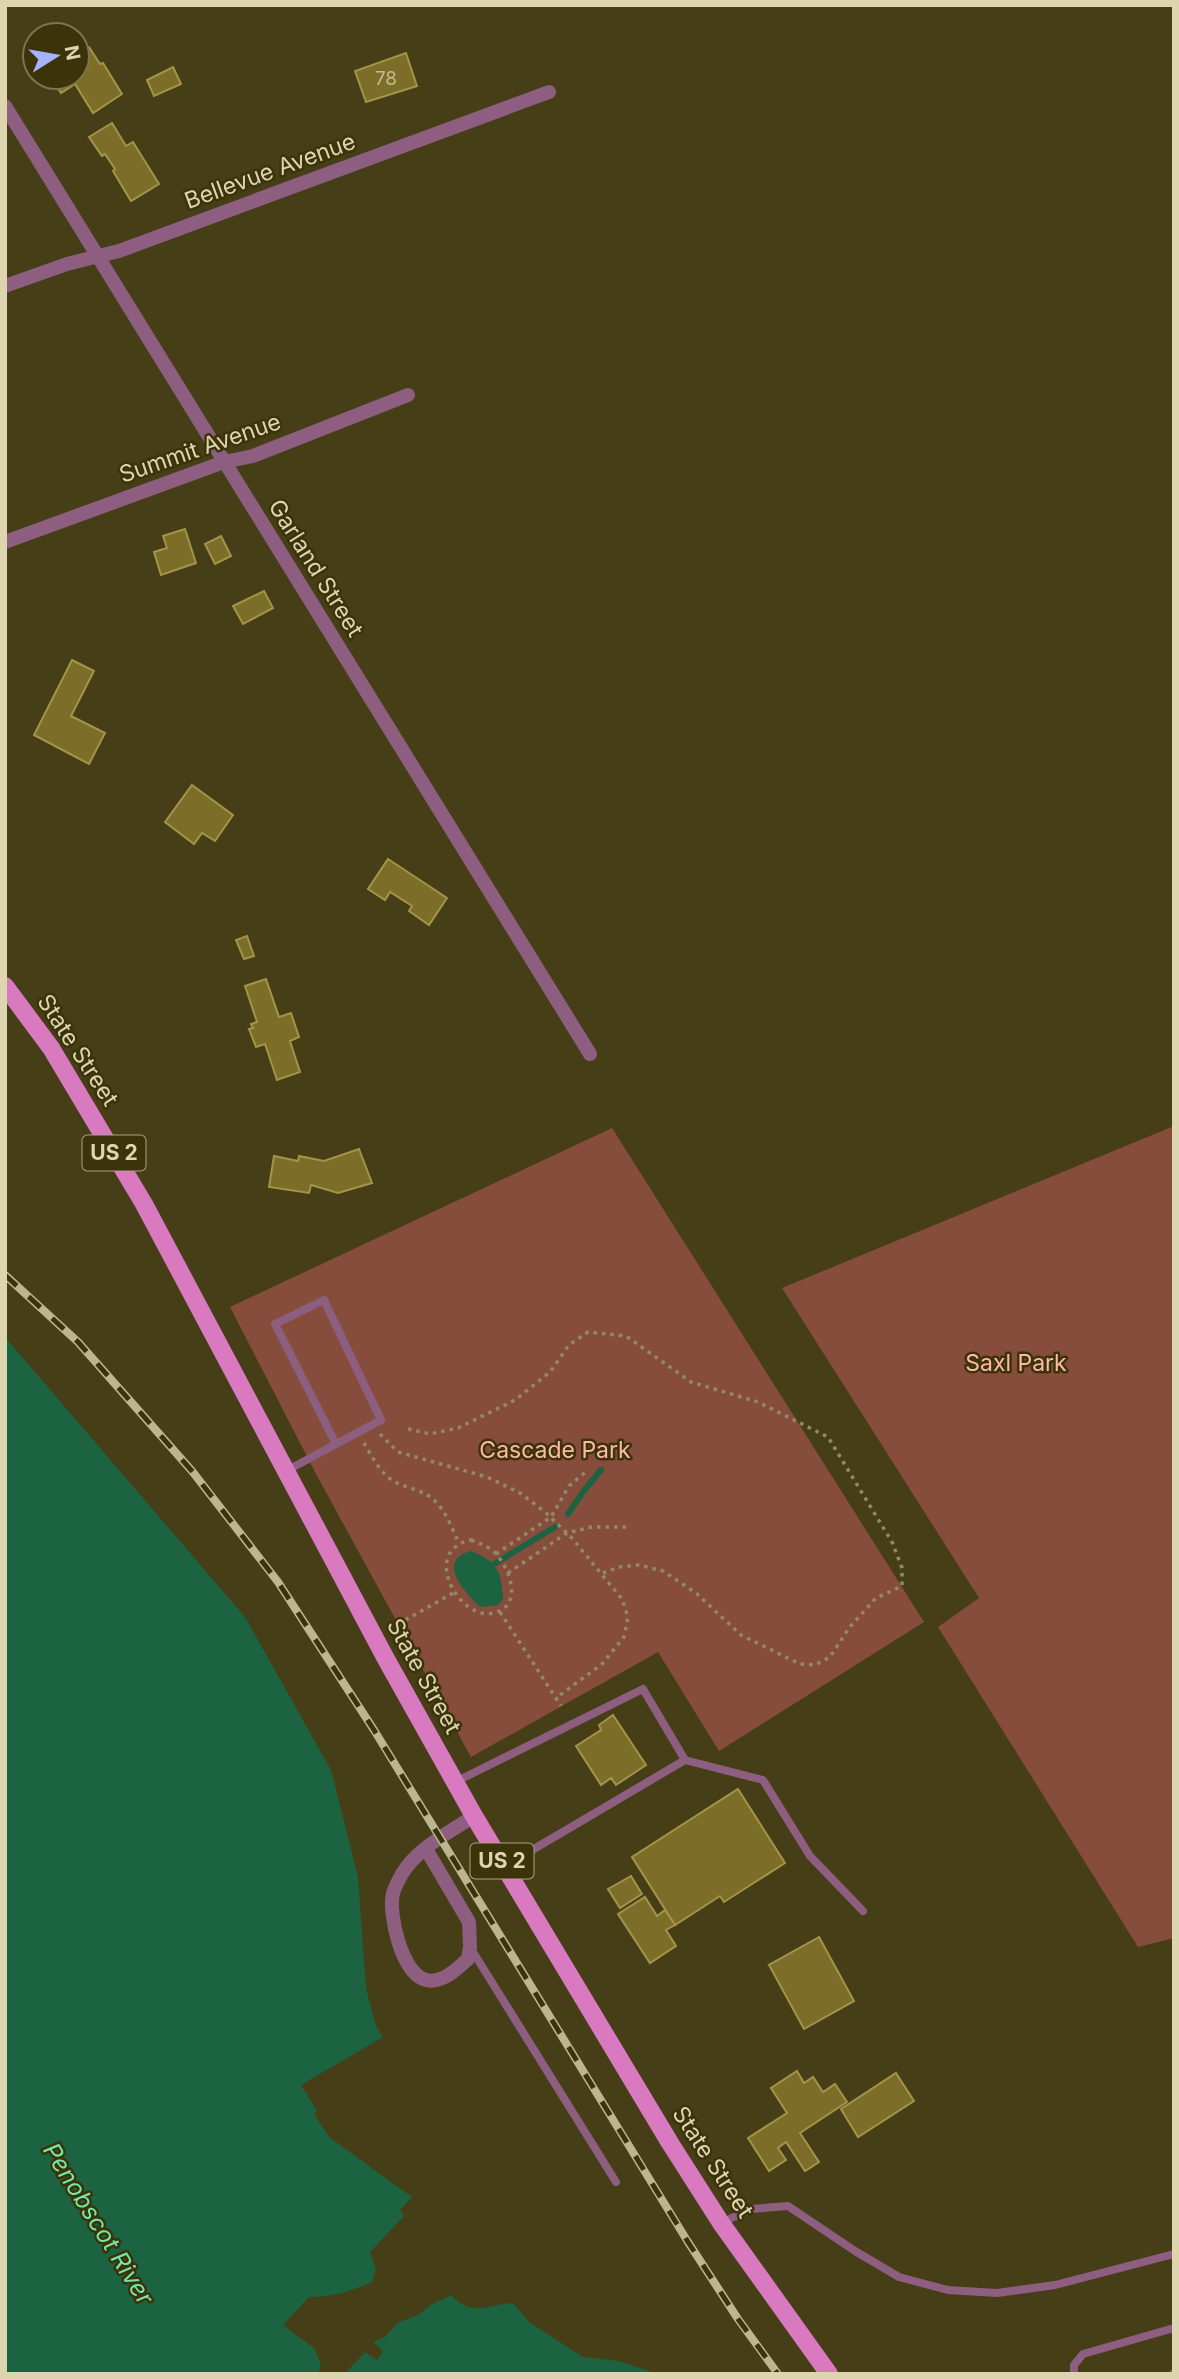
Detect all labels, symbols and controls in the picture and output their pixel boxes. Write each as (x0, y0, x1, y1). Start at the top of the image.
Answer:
north arrow (21, 21, 91, 91)
text: N (60, 44, 85, 62)
house number: 78 (375, 67, 397, 90)
street label: Bellevue Avenue (181, 127, 359, 215)
street label: Summit Avenue (116, 407, 284, 489)
street label: Garland Street (263, 494, 370, 642)
street label: State Street (32, 989, 125, 1111)
road number: US 2 (82, 1136, 146, 1170)
park label: Saxl Park (965, 1349, 1067, 1377)
park label: Cascade Park (479, 1436, 631, 1464)
street label: State Street (381, 1614, 467, 1739)
road number: US 2 (470, 1843, 534, 1878)
street label: State Street (667, 2101, 760, 2223)
water label: Penobscot River (37, 2138, 160, 2311)

